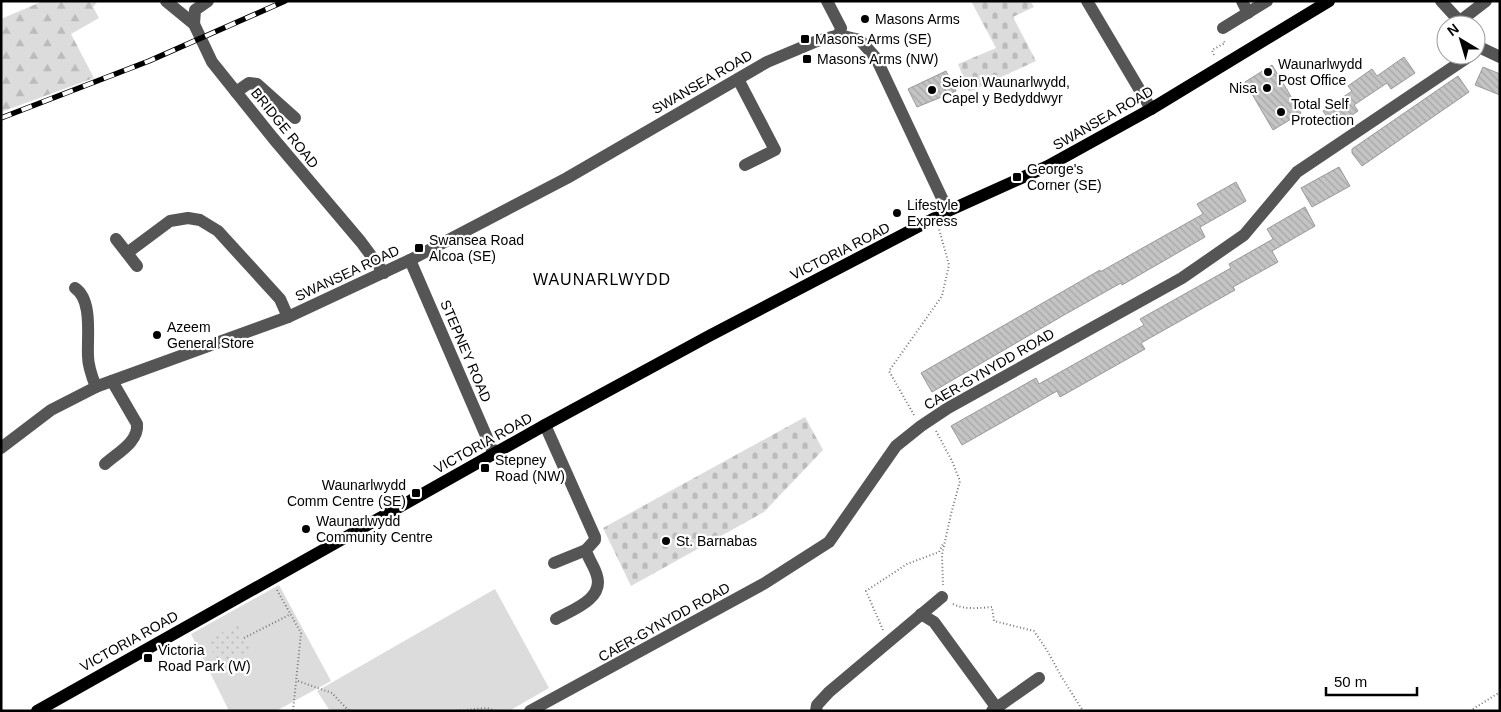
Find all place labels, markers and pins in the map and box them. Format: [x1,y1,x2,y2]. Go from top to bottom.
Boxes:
place label: Masons Arms [875,11,960,27]
marker: Masons Arms [859,13,871,25]
place label: Masons Arms (SE) [815,31,932,47]
marker: Masons Arms (SE) [799,33,811,45]
place label: Masons Arms (NW) [817,51,938,67]
marker: Masons Arms (NW) [801,53,813,65]
place label: Waunarlwydd Post Office [1278,56,1362,88]
marker: Waunarlwydd Post Office [1262,66,1274,78]
place label: Seion Waunarlwydd, Capel y Bedyddwyr [942,74,1070,106]
place label: Nisa [1229,80,1257,96]
marker: Nisa [1261,82,1273,94]
marker: Seion Waunarlwydd, Capel y Bedyddwyr [926,84,938,96]
place label: Total Self Protection [1291,96,1354,128]
marker: Total Self Protection [1275,106,1287,118]
place label: George's Corner (SE) [1027,161,1102,193]
marker: George's Corner (SE) [1011,171,1023,183]
place label: Lifestyle Express [907,197,959,229]
marker: Lifestyle Express [891,207,903,219]
place label: Swansea Road Alcoa (SE) [429,232,524,264]
marker: Swansea Road Alcoa (SE) [413,242,425,254]
place label: Azeem General Store [167,319,254,351]
marker: Azeem General Store [151,329,163,341]
place label: Stepney Road (NW) [495,452,565,484]
marker: Stepney Road (NW) [479,462,491,474]
place label: Waunarlwydd Comm Centre (SE) [287,477,406,509]
marker: Waunarlwydd Comm Centre (SE) [410,487,422,499]
place label: Waunarlwydd Community Centre [316,513,433,545]
marker: Waunarlwydd Community Centre [300,523,312,535]
place label: St. Barnabas [676,533,757,549]
marker: St. Barnabas [660,535,672,547]
place label: Victoria Road Park (W) [158,642,251,674]
marker: Victoria Road Park (W) [142,652,154,664]

